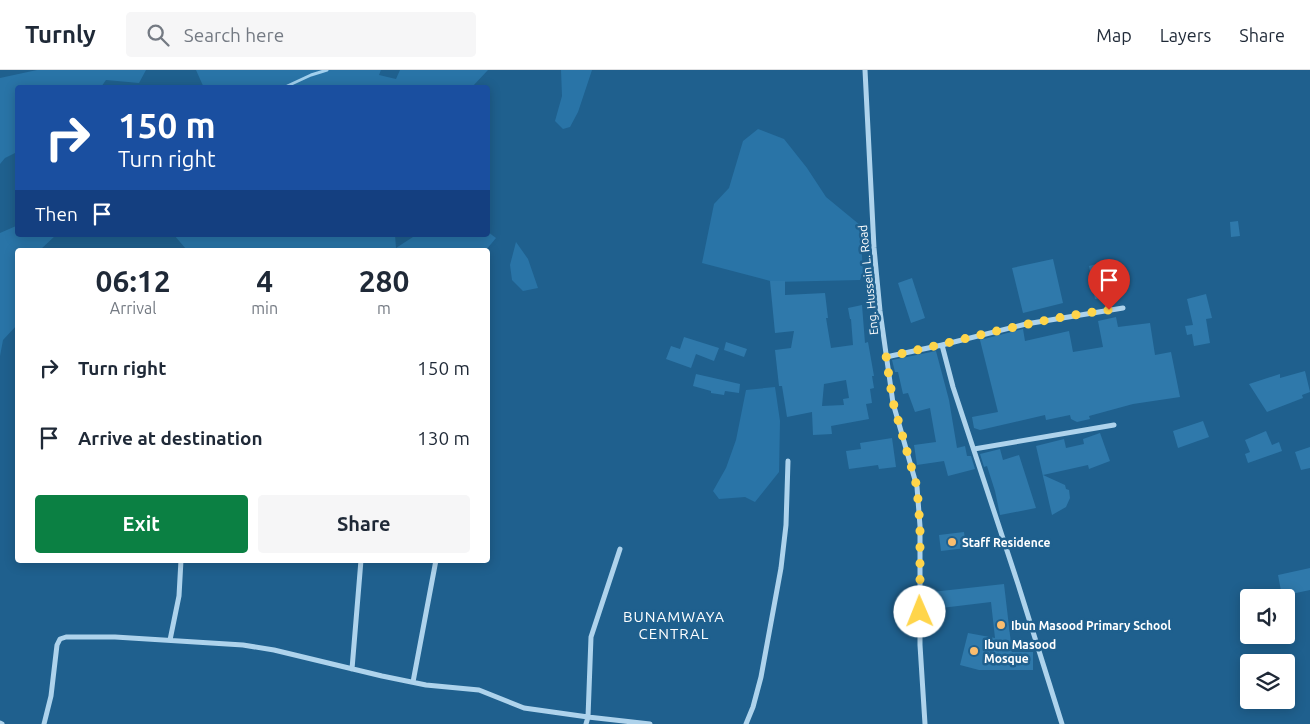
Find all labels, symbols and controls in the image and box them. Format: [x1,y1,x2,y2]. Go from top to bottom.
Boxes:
search box [126,12,476,57]
text: Turnly [25,21,96,48]
icon: search [144,21,172,49]
text: Search here [184,24,284,46]
text: Map [1096,25,1132,45]
text: Layers [1160,25,1211,45]
text: Share [1239,25,1285,45]
icon: right [35,105,100,170]
text: 150 m [118,105,216,145]
text: Turn right [118,146,216,171]
icon: arrive [88,200,116,228]
text: Then [35,203,78,225]
street label: Eng. Hussein L. Road [856,224,880,336]
pin [1088,259,1130,310]
text: 06:12 [96,264,171,298]
text: 4 [256,264,273,298]
text: 280 [359,264,409,298]
icon: arrive [1095,266,1123,294]
text: Arrival [110,299,156,317]
text: min [251,299,278,317]
text: m [377,299,391,317]
icon: right [35,354,63,382]
text: Turn right [78,357,166,379]
text: 150 m [417,357,470,379]
icon: arrive [35,424,63,452]
text: Arrive at destination [78,427,263,449]
text: 130 m [417,427,470,449]
button: Exit [35,495,248,553]
button: Share [258,495,470,553]
marker: Staff Residence [946,536,958,548]
place label: Staff Residence [962,536,1050,549]
position arrow [893,585,945,637]
map controls [1240,589,1295,709]
button: sound [1240,589,1295,644]
district label: BUNAMWAYA CENTRAL [623,608,725,642]
marker: Ibun Masood Primary School [995,619,1007,631]
place label: Ibun Masood Primary School [1011,619,1171,632]
place label: Ibun Masood Mosque [984,638,1056,665]
marker: Ibun Masood Mosque [968,645,980,657]
button: layers [1240,654,1295,709]

